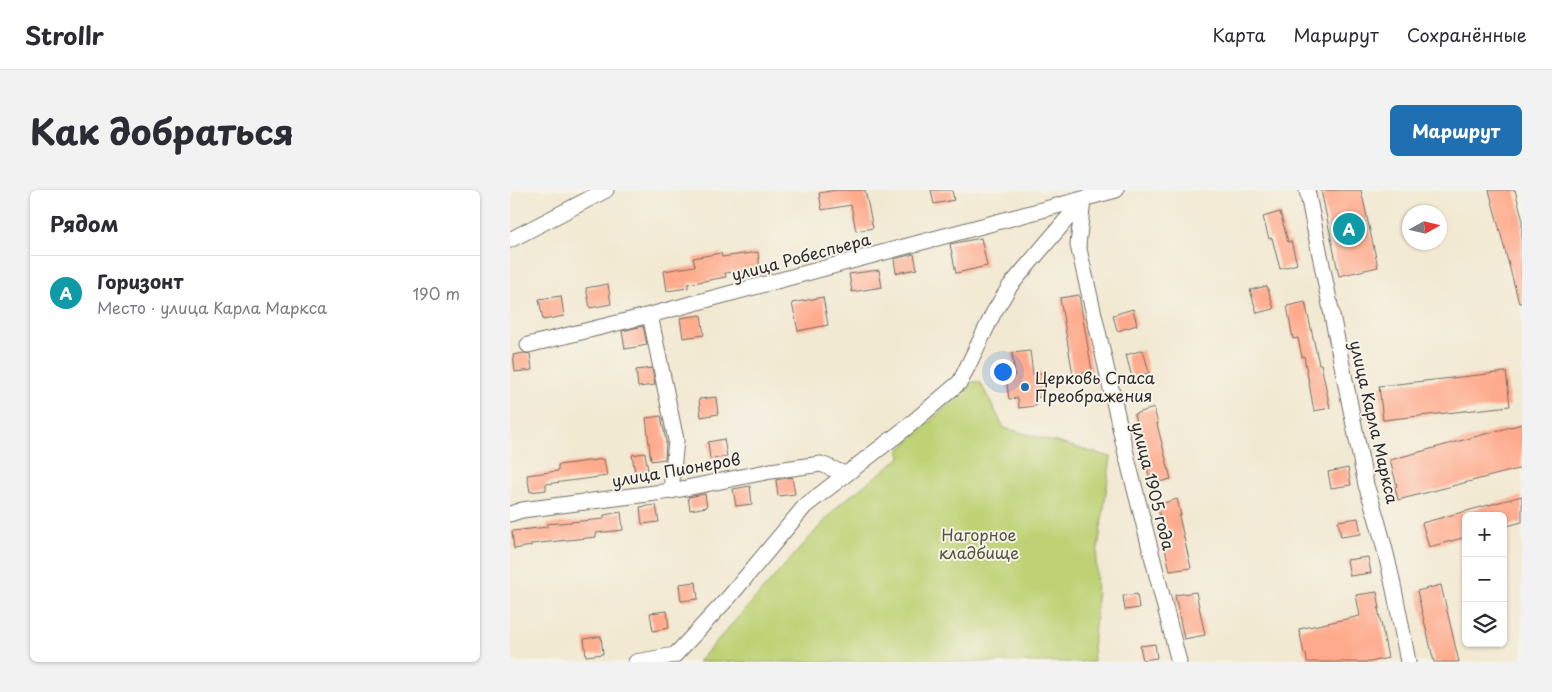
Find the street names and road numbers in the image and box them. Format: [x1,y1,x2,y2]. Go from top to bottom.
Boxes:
street label: улица Робеспьера [729,226,873,286]
street label: улица Карла Маркса [1345,338,1405,506]
street label: улица 1905 года [1126,419,1182,552]
street label: улица Пионеров [610,446,742,492]

